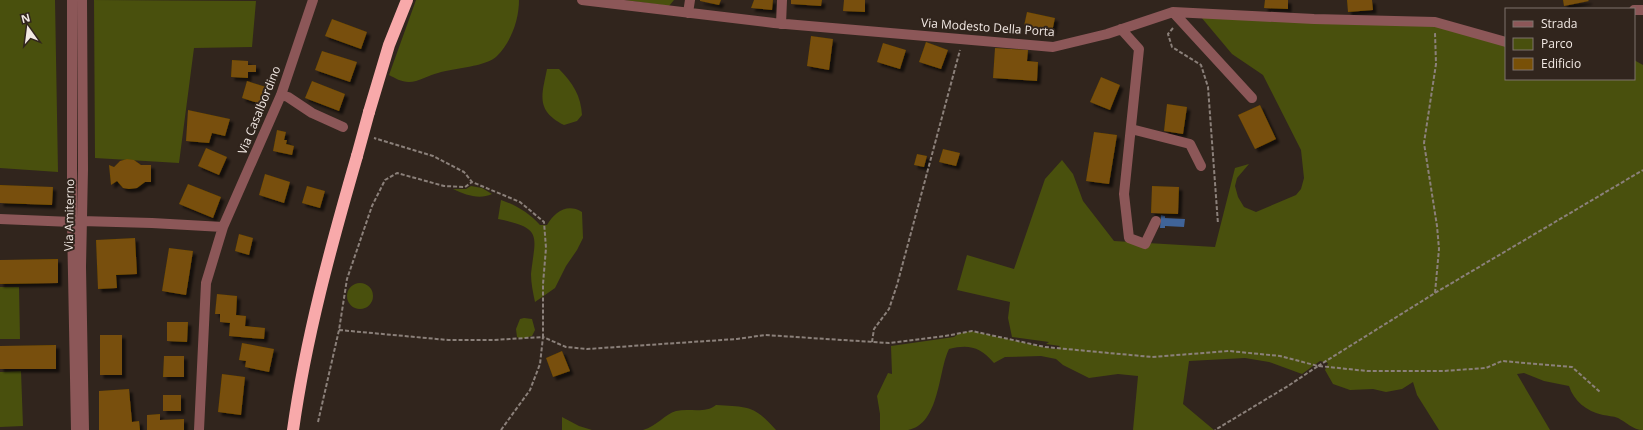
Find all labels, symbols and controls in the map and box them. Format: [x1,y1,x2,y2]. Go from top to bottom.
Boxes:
north arrow [8,8,48,48]
legend [1505,8,1635,80]
text: N [19,9,32,26]
street label: Via Modesto Della Porta [921,14,1055,40]
text: Strada [1541,15,1577,32]
text: Parco [1541,35,1573,52]
text: Edificio [1541,55,1581,72]
street label: Via Casalbordino [234,63,284,157]
street label: Via Amiterno [60,179,78,251]

